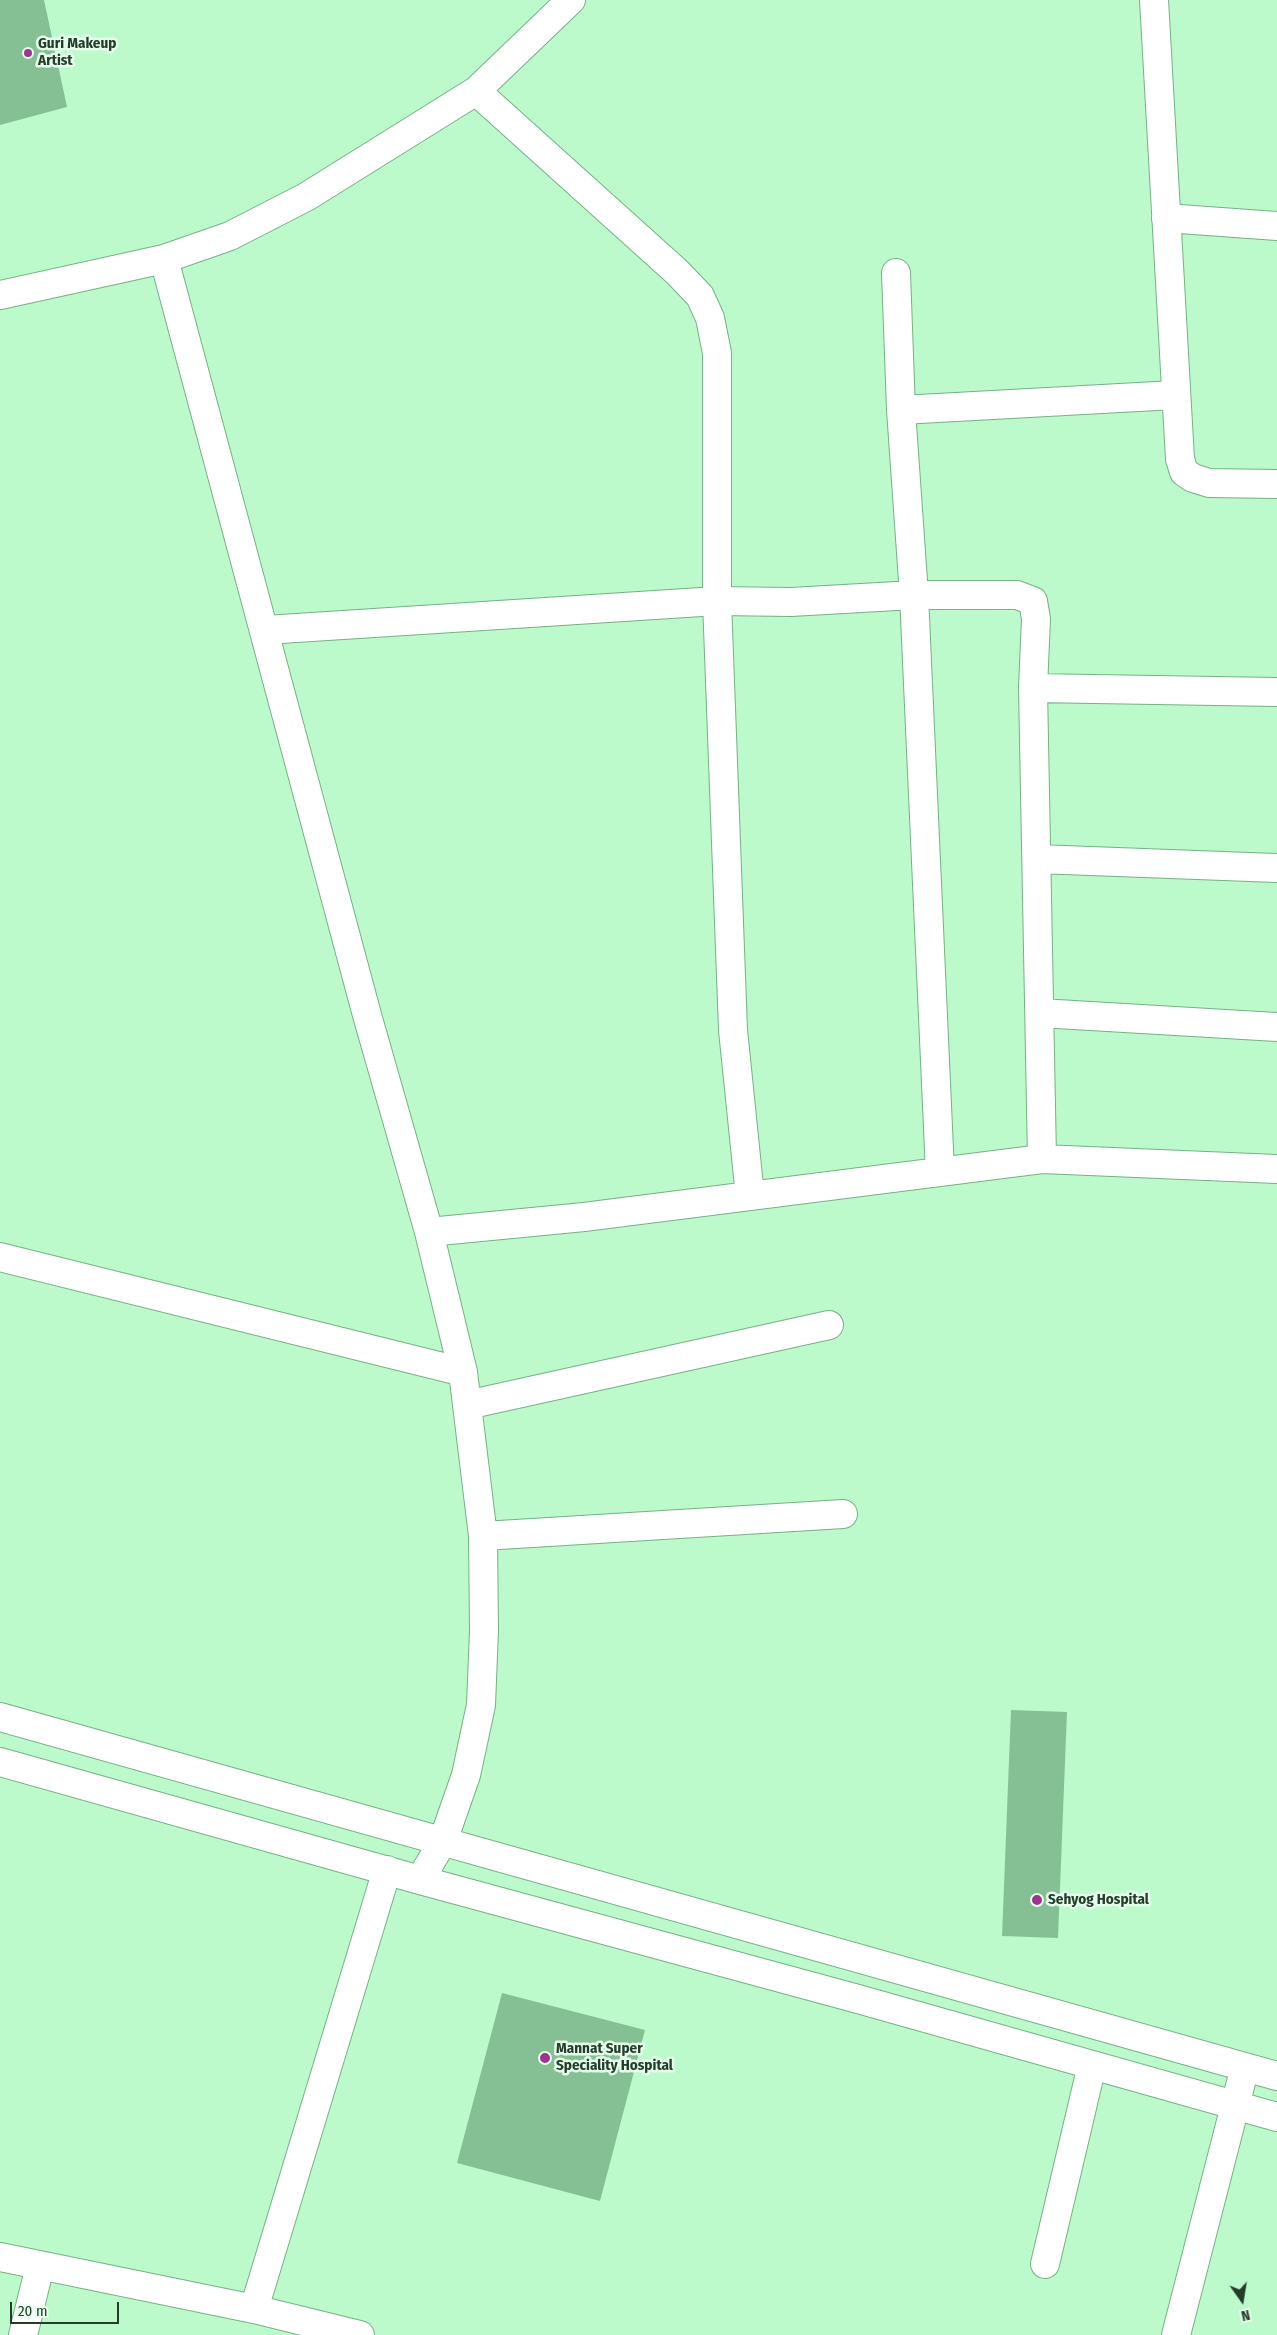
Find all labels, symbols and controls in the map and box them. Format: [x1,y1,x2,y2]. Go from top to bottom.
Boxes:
place label: Guri Makeup Artist [38,35,116,70]
marker: Guri Makeup Artist [22,47,34,59]
place label: Sehyog Hospital [1048,1891,1149,1909]
marker: Sehyog Hospital [1030,1893,1044,1907]
place label: Mannat Super Speciality Hospital [556,2040,673,2075]
marker: Mannat Super Speciality Hospital [538,2051,552,2065]
north arrow [1217,2275,1267,2325]
scale bar [12,2292,121,2324]
text: 20 m [18,2302,48,2320]
text: N [1239,2306,1251,2324]

